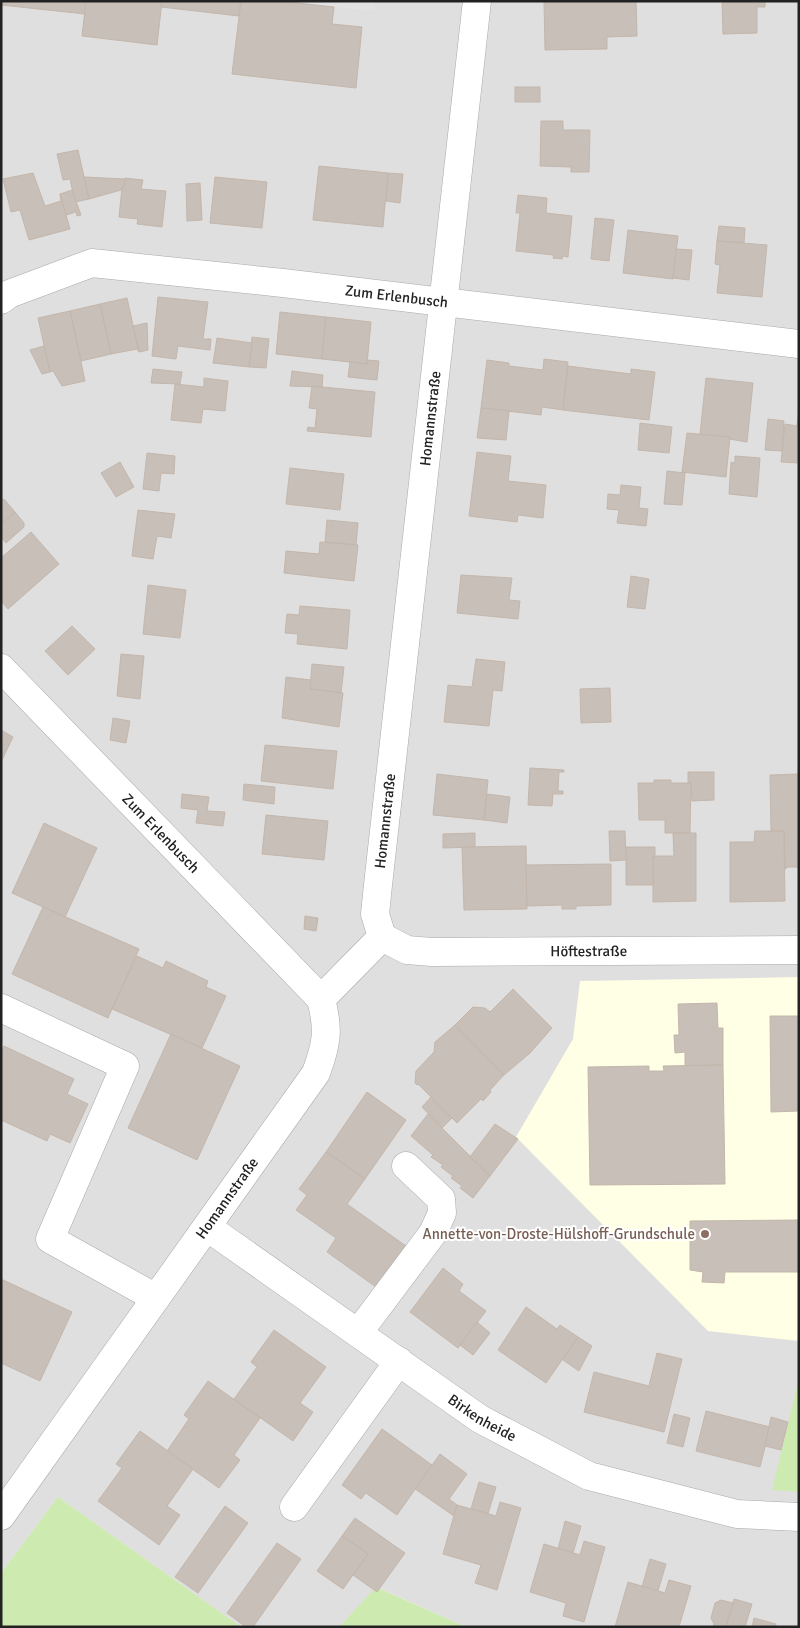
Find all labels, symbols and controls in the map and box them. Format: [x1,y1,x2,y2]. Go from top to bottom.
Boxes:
street label: Zum Erlenbusch [344,281,449,311]
street label: Homannstraße [416,370,445,467]
street label: Homannstraße [371,772,399,869]
street label: Zum Erlenbusch [118,790,203,877]
street label: Höftestraße [550,942,627,960]
street label: Homannstraße [192,1154,262,1242]
place label: Annette-von-Droste-Hülshoff-Grundschule [423,1225,695,1243]
marker: Annette-von-Droste-Hülshoff-Grundschule [699,1228,711,1240]
street label: Birkenheide [444,1390,519,1445]

